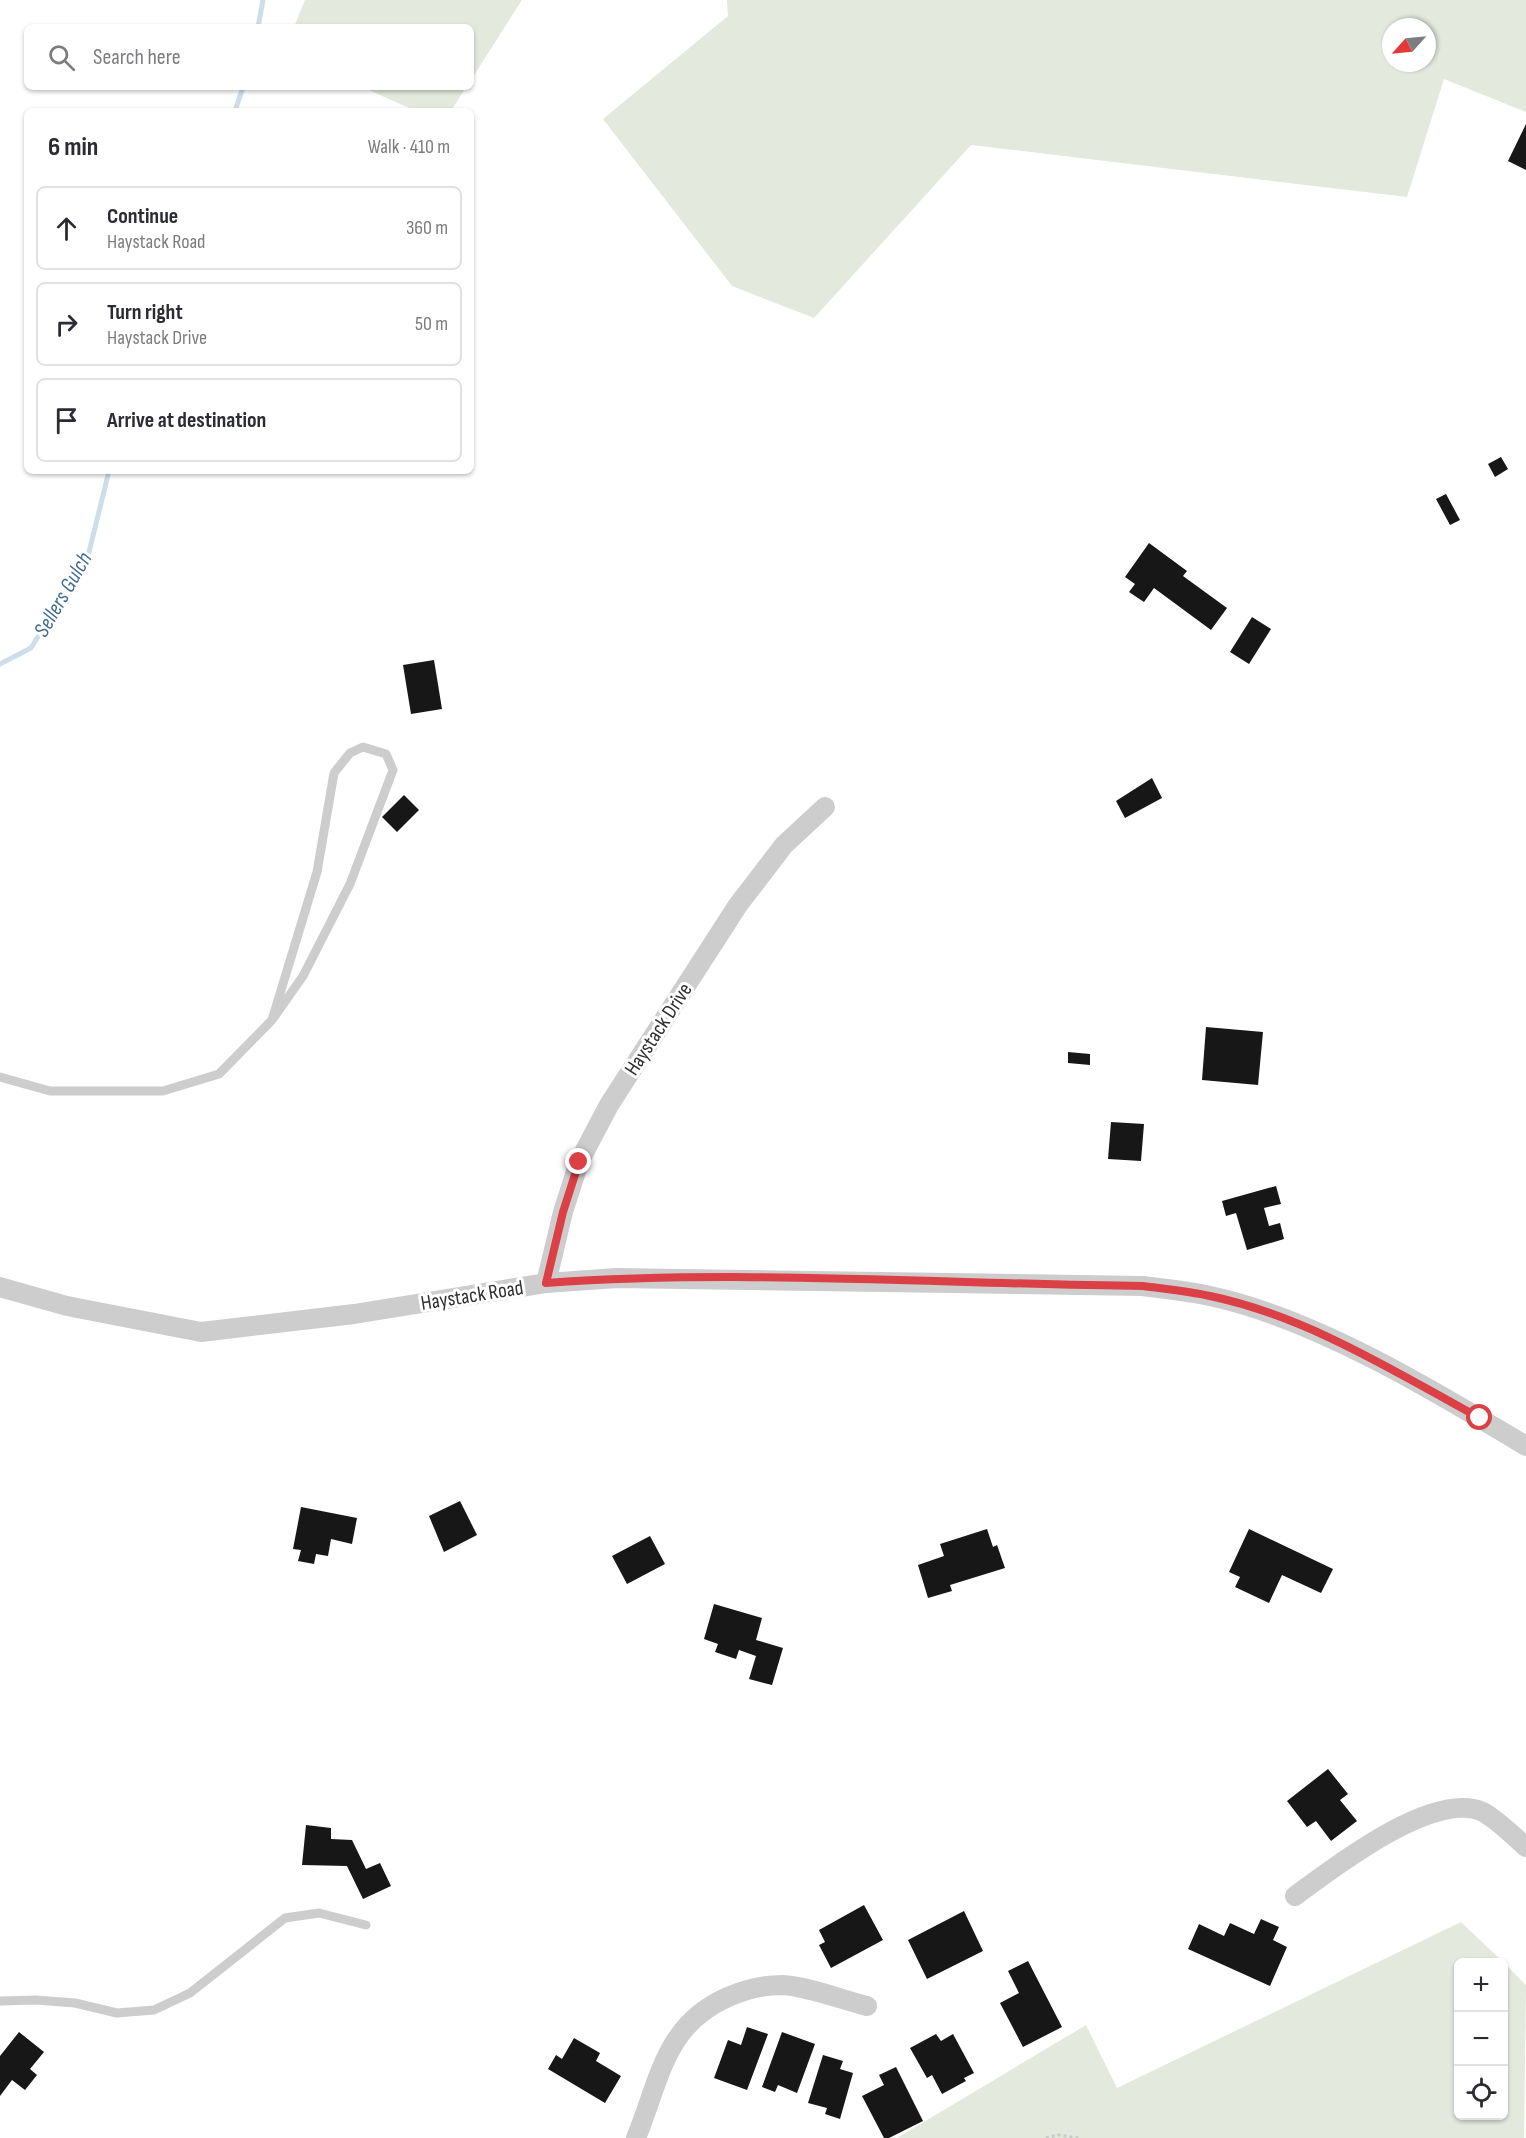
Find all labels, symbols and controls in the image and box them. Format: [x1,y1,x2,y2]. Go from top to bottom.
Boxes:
north arrow [1382,18,1436,72]
search box [24,24,474,90]
icon: search [45,41,78,74]
text: Search here [93,44,180,71]
text: 6 min [48,132,98,163]
text: Walk · 410 m [368,135,450,159]
text: Continue [107,203,178,230]
icon: ahead [50,212,83,245]
text: 360 m [406,216,448,240]
text: Haystack Road [107,230,205,254]
text: Turn right [107,299,183,326]
icon: right [50,308,83,341]
text: 50 m [415,312,448,336]
text: Haystack Drive [107,326,207,350]
icon: arrive [50,404,83,437]
text: Arrive at destination [107,407,266,434]
water label: Sellers Gulch [28,548,98,642]
street label: Haystack Drive [619,978,698,1080]
route end [565,1148,591,1174]
street label: Haystack Road [419,1275,525,1316]
route start [1466,1404,1492,1430]
map controls [1454,1958,1508,2120]
button: + [1454,1958,1508,2012]
button: − [1454,2012,1508,2066]
button: locate [1454,2066,1508,2120]

